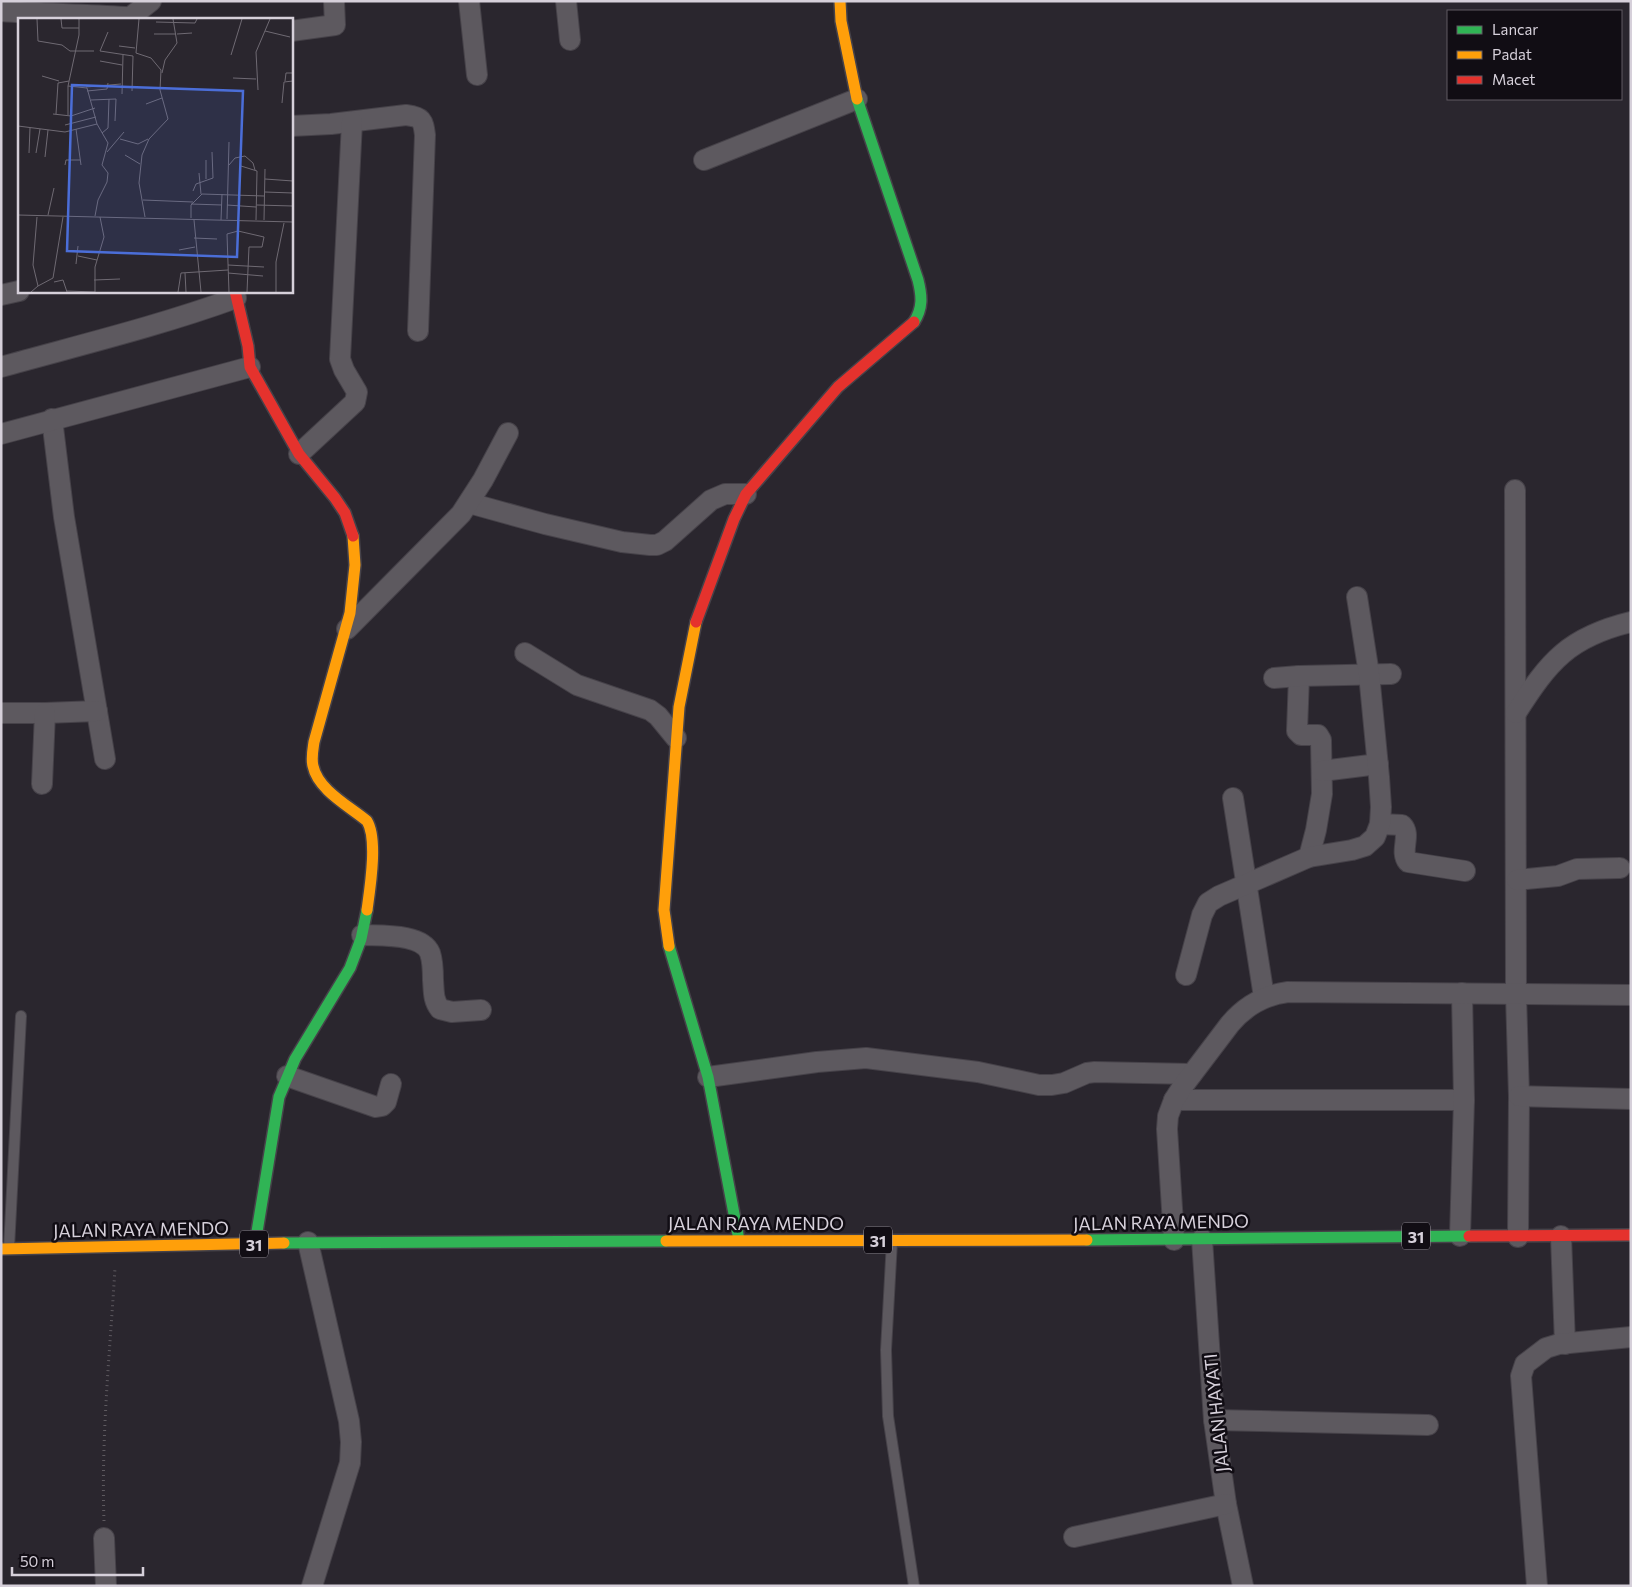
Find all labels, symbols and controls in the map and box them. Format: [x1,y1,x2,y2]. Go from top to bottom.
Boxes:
legend [1447,10,1622,100]
inset map [18,18,292,292]
text: Lancar [1492,20,1538,38]
text: Padat [1492,45,1532,63]
text: Macet [1492,70,1535,88]
street label: JALAN RAYA MENDO [1073,1209,1249,1235]
street label: JALAN RAYA MENDO [668,1212,844,1234]
street label: JALAN RAYA MENDO [53,1216,229,1242]
road number: 31 [1402,1222,1430,1250]
road number: 31 [864,1226,892,1254]
road number: 31 [240,1230,268,1258]
street label: JALAN HAYATI [1199,1353,1233,1473]
scale bar [12,1544,144,1576]
text: 50 m [20,1552,54,1570]

